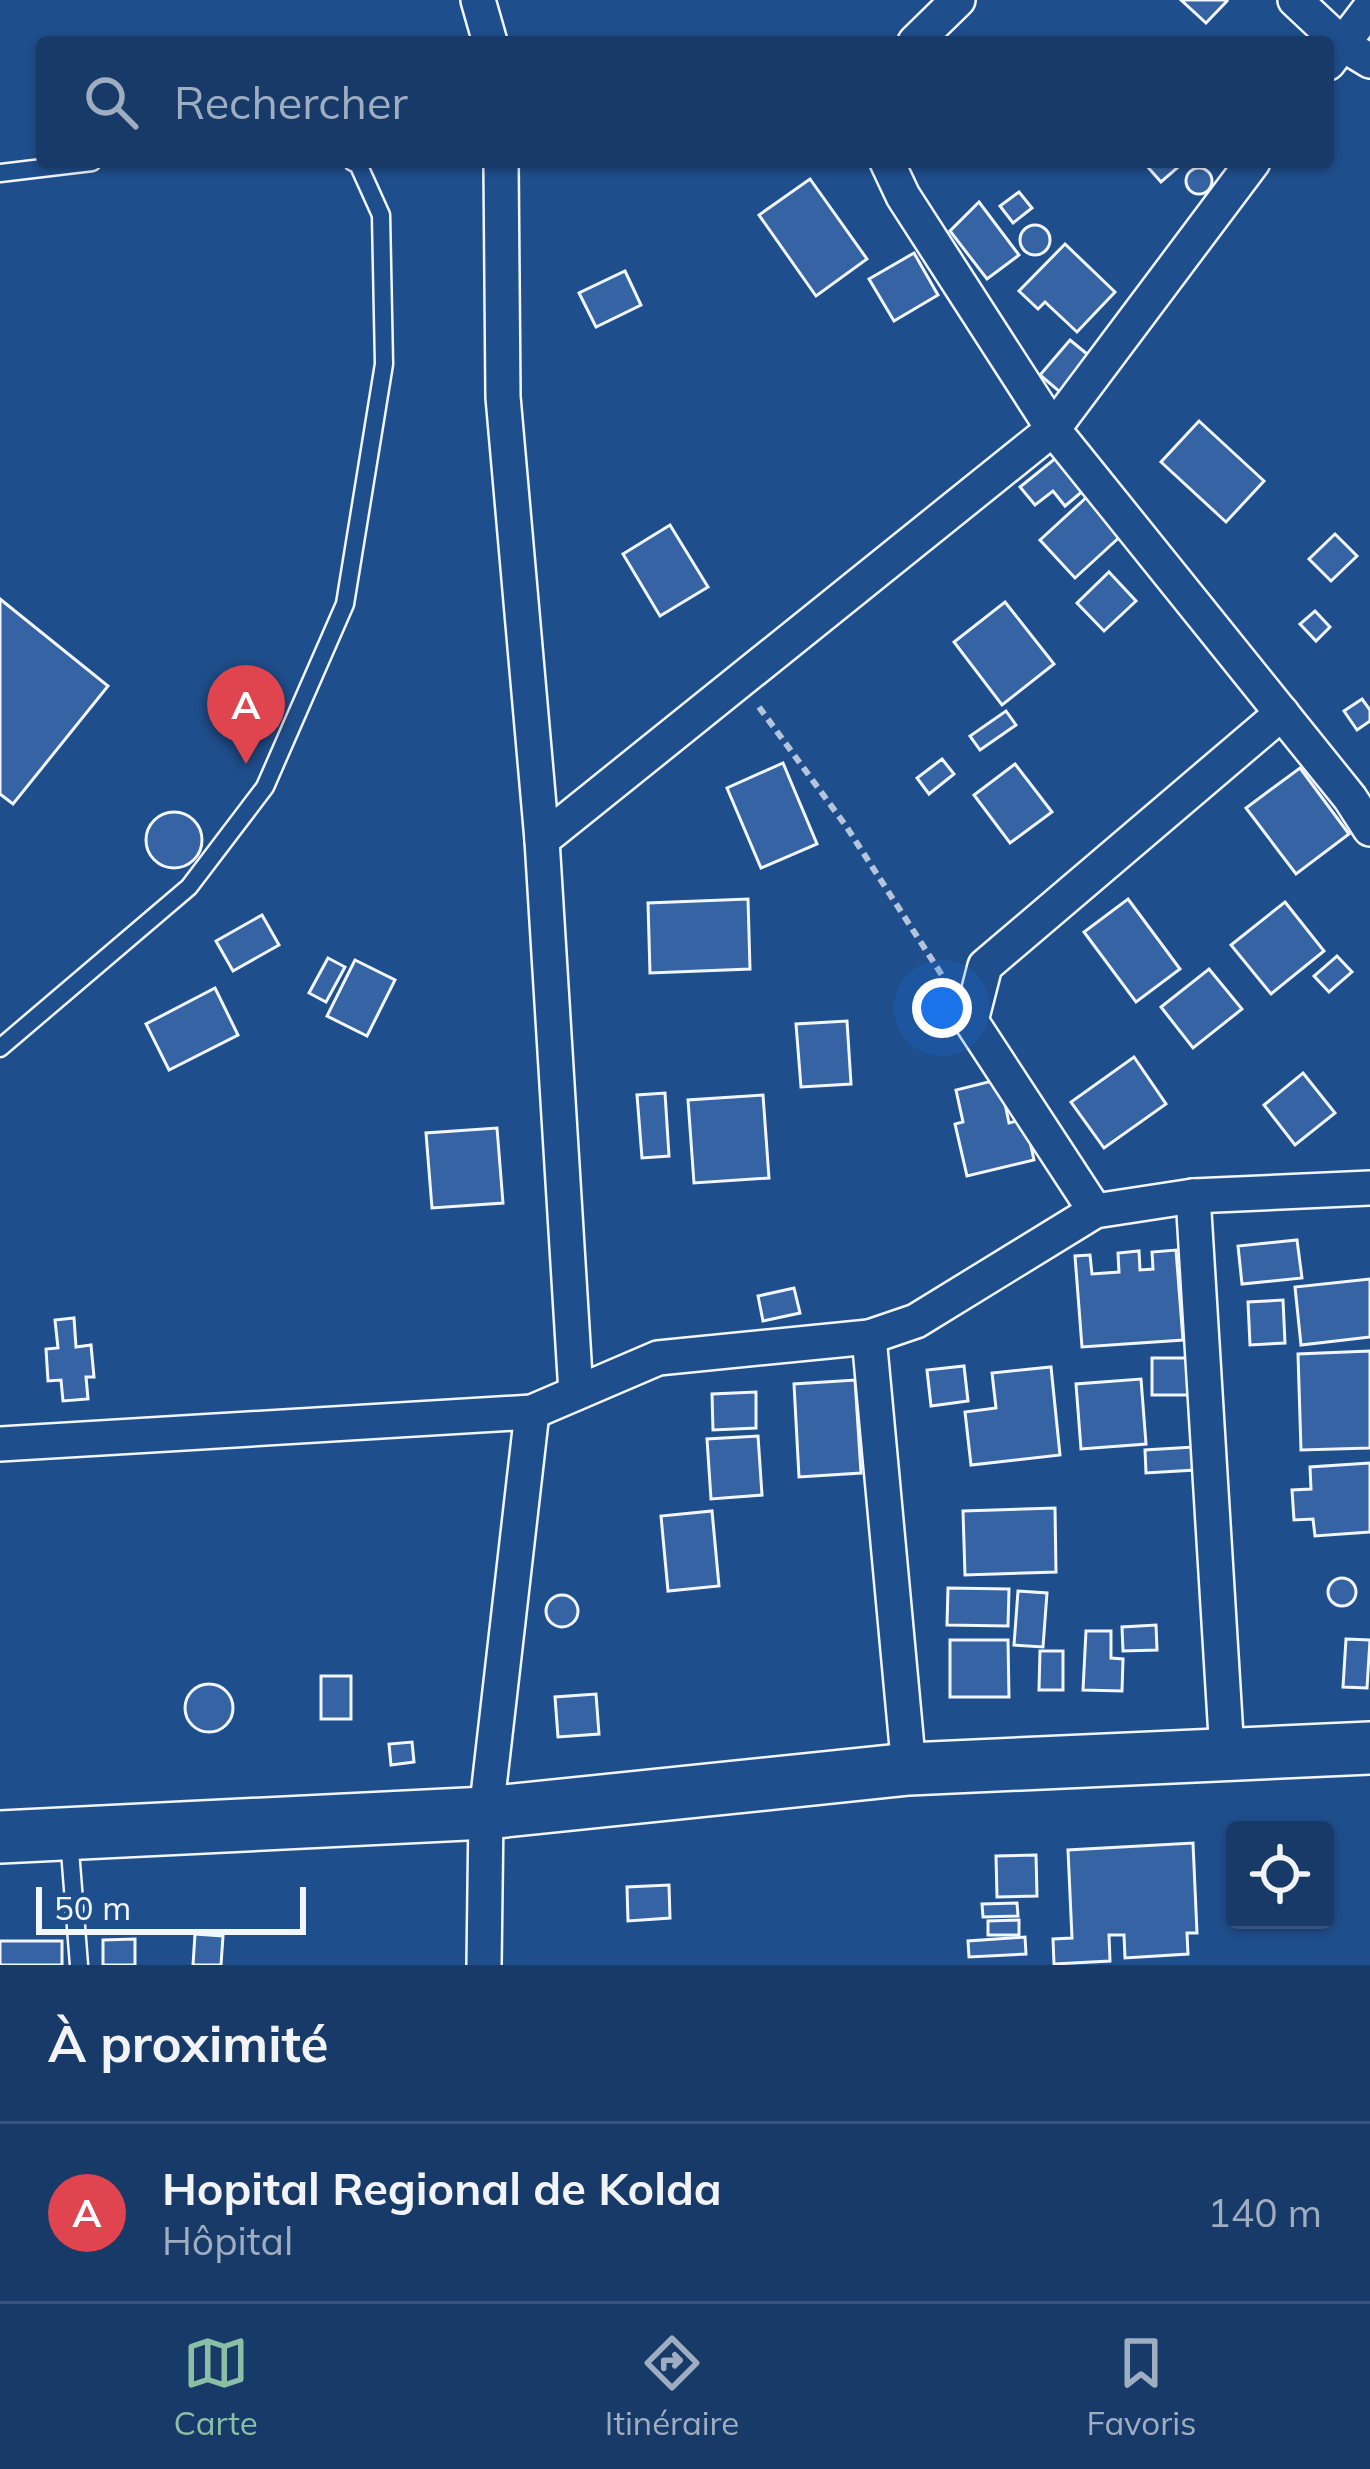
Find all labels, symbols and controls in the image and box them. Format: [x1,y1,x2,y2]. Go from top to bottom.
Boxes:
search box [36,36,1334,168]
icon: search [78,69,144,135]
text: Rechercher [174,74,408,130]
pin: A [207,665,285,764]
your location [912,978,972,1038]
map controls [1226,1821,1334,1929]
button: locate [1226,1821,1334,1929]
scale bar [36,1881,306,1934]
text: 50 m [54,1887,131,1928]
text: À proximité [48,2011,329,2075]
text: Hopital Regional de Kolda [162,2160,722,2216]
text: A [72,2188,102,2237]
text: 140 m [1207,2188,1322,2237]
text: Hôpital [162,2216,293,2265]
tab: Carte [174,2330,258,2443]
tab: Itinéraire [605,2330,739,2443]
tab: Favoris [1087,2330,1196,2443]

